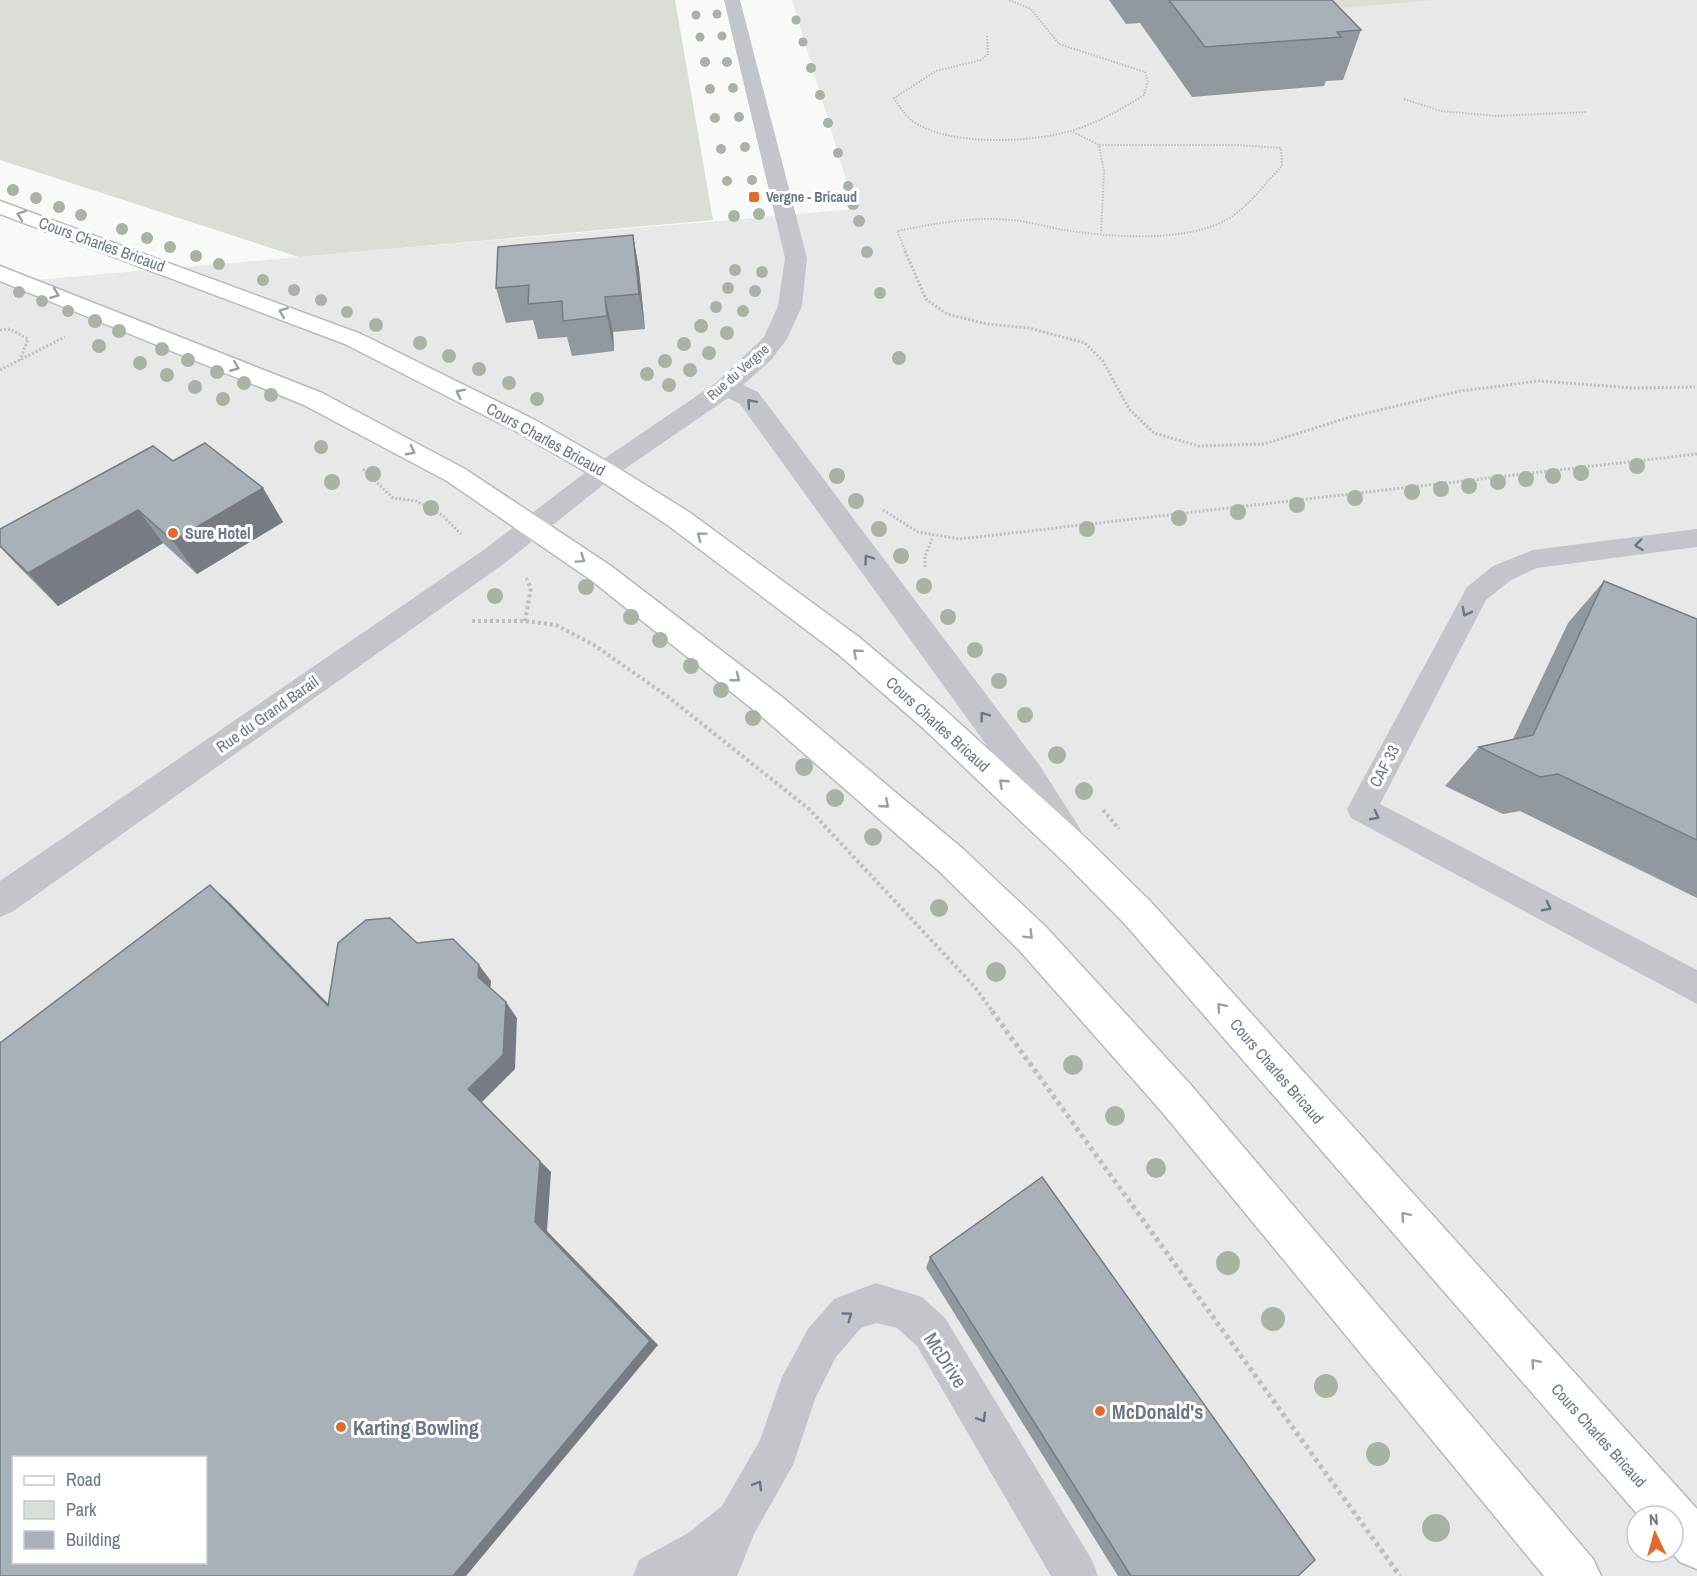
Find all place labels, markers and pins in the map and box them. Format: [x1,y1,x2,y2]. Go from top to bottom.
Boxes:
place label: Vergne - Bricaud [766,188,857,206]
marker: Vergne - Bricaud [747,190,761,204]
place label: Sure Hotel [185,522,251,544]
marker: Sure Hotel [166,526,180,540]
place label: McDonald's [1112,1398,1203,1425]
marker: McDonald's [1093,1404,1107,1418]
place label: Karting Bowling [353,1414,479,1441]
marker: Karting Bowling [334,1420,348,1434]

